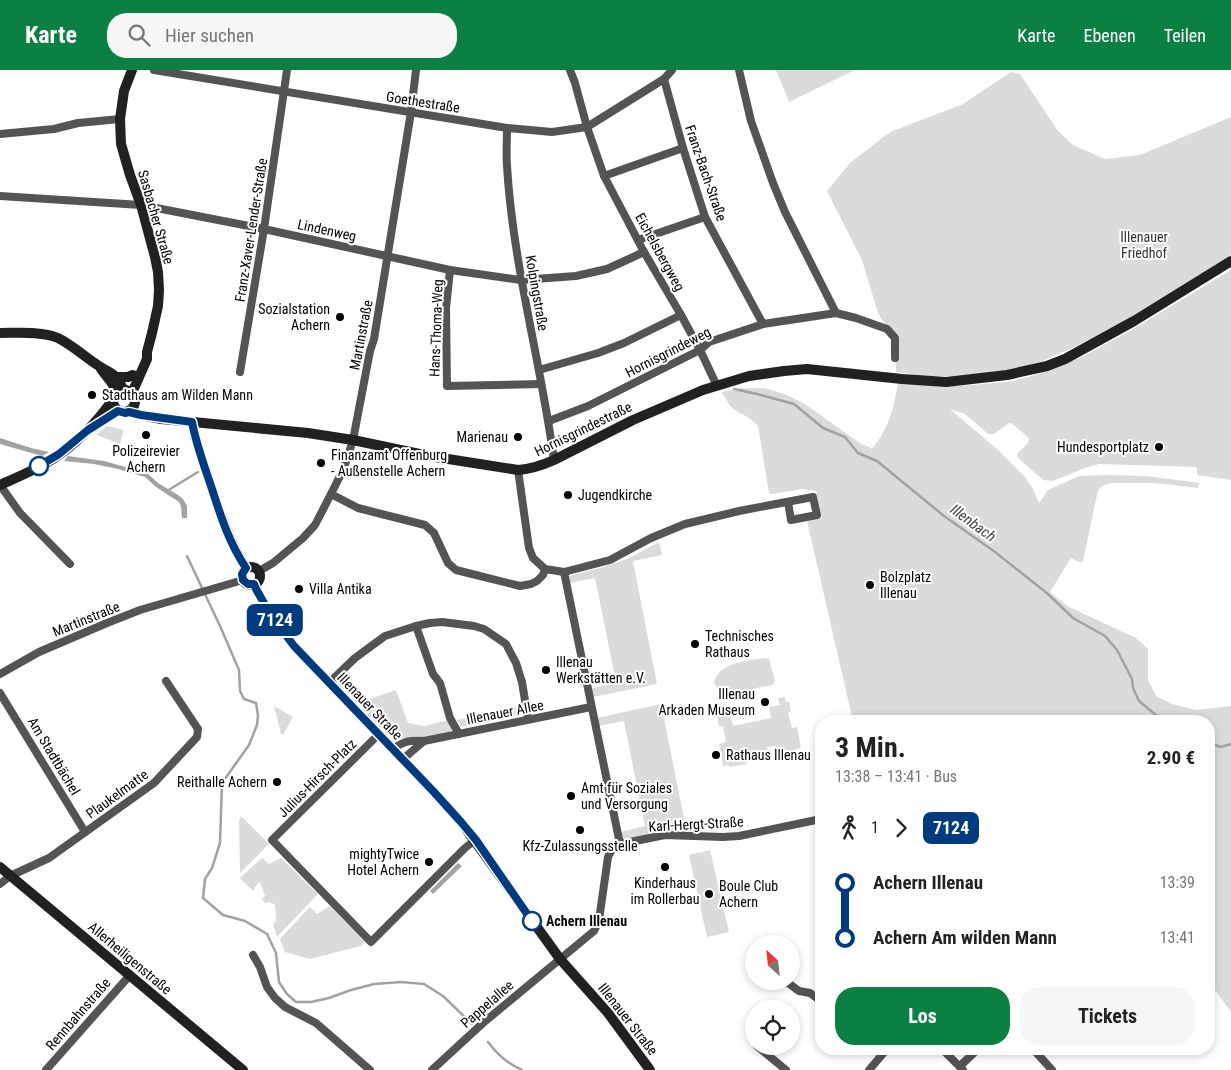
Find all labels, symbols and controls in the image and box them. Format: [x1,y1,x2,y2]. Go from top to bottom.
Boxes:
search box [107,13,457,58]
text: Karte [25,21,77,49]
icon: search [125,21,153,49]
text: Hier suchen [165,24,254,47]
text: Karte [1017,25,1056,46]
text: Ebenen [1084,25,1136,46]
text: Teilen [1164,25,1206,46]
street label: Goethestraße [385,88,461,116]
street label: Franz-Bach-Straße [682,123,730,224]
street label: Franz-Xaver-Lender-Straße [232,157,270,303]
street label: Sasbacher Straße [135,168,177,266]
street label: Eichelsbergweg [632,210,688,294]
street label: Lindenweg [296,216,358,244]
park label: Illenauer Friedhof [1120,229,1168,261]
street label: Kolpingstraße [522,254,552,333]
street label: Hans-Thoma-Weg [426,279,446,377]
street label: Martinstraße [346,298,376,371]
place label: Sozialstation Achern [258,301,330,333]
marker: Sozialstation Achern [334,311,346,323]
street label: Hornisgrindeweg [623,324,713,380]
place label: Stadthaus am Wilden Mann [102,387,253,403]
marker: Stadthaus am Wilden Mann [86,389,98,401]
street label: Hornisgrindestraße [532,398,635,459]
marker: Polizeirevier Achern [140,429,152,441]
place label: Marienau [456,429,508,445]
marker: Marienau [512,431,524,443]
place label: Hundesportplatz [1057,439,1149,455]
marker: Hundesportplatz [1153,441,1165,453]
place label: Polizeirevier Achern [112,443,180,475]
place label: Finanzamt Offenburg - Außenstelle Achern [331,447,447,479]
unlabelled marker [29,456,49,476]
marker: Finanzamt Offenburg - Außenstelle Achern [315,457,327,469]
place label: Jugendkirche [578,487,653,503]
marker: Jugendkirche [562,489,574,501]
water label: Illenbach [947,500,999,546]
place label: Bolzplatz Illenau [880,569,931,601]
marker: Bolzplatz Illenau [864,579,876,591]
place label: Villa Antika [309,581,372,597]
marker: Villa Antika [293,583,305,595]
street label: Martinstraße [50,598,122,640]
line badge: 7124 [240,604,310,636]
text: 7124 [257,609,293,630]
place label: Technisches Rathaus [705,628,774,660]
marker: Technisches Rathaus [689,638,701,650]
place label: Illenau Werkstätten e.V. [556,654,646,686]
marker: Illenau Werkstätten e.V. [540,664,552,676]
street label: Illenauer Straße [334,669,406,743]
place label: Illenau Arkaden Museum [659,686,755,718]
marker: Illenau Arkaden Museum [759,696,771,708]
street label: Illenauer Allee [465,697,545,727]
street label: Am Stadtbächel [25,714,83,798]
text: 3 Min. [835,731,906,764]
street label: Julius-Hirsch-Platz [275,736,359,820]
text: 2.90 € [1147,746,1195,769]
place label: Rathaus Illenau [726,747,811,763]
marker: Rathaus Illenau [710,749,722,761]
street label: Plaukelmatte [83,766,151,822]
text: 13:38 – 13:41 · Bus [835,767,957,786]
place label: Reithalle Achern [177,774,267,790]
marker: Reithalle Achern [271,776,283,788]
place label: Amt für Soziales und Versorgung [581,780,672,812]
marker: Amt für Soziales und Versorgung [565,790,577,802]
street label: Karl-Hergt-Straße [648,813,744,834]
icon: walk [835,814,863,842]
icon: forward [887,814,915,842]
text: 7124 [933,817,969,838]
text: 1 [871,818,879,837]
marker: Kfz-Zulassungsstelle [574,824,586,836]
place label: Kfz-Zulassungsstelle [522,838,638,854]
place label: mightyTwice Hotel Achern [347,846,419,878]
marker: mightyTwice Hotel Achern [423,856,435,868]
marker: Kinderhaus im Rollerbau [659,861,671,873]
text: Achern Illenau [873,871,983,894]
text: 13:39 [1160,873,1195,892]
place label: Kinderhaus im Rollerbau [630,875,700,907]
place label: Boule Club Achern [719,878,778,910]
marker: Boule Club Achern [703,888,715,900]
marker: Achern Illenau [522,911,542,931]
place label: Achern Illenau [546,913,627,929]
street label: Allerheiligenstraße [85,919,175,998]
text: Achern Am wilden Mann [873,926,1057,949]
text: 13:41 [1160,928,1195,947]
north arrow [745,935,800,990]
map controls [745,935,800,1055]
street label: Rennbahnstraße [43,975,114,1053]
street label: Pappelallee [458,977,517,1031]
street label: Illenauer Straße [595,980,661,1058]
button: Los [835,987,1010,1045]
button: Tickets [1020,987,1195,1045]
button: locate [745,1000,800,1055]

